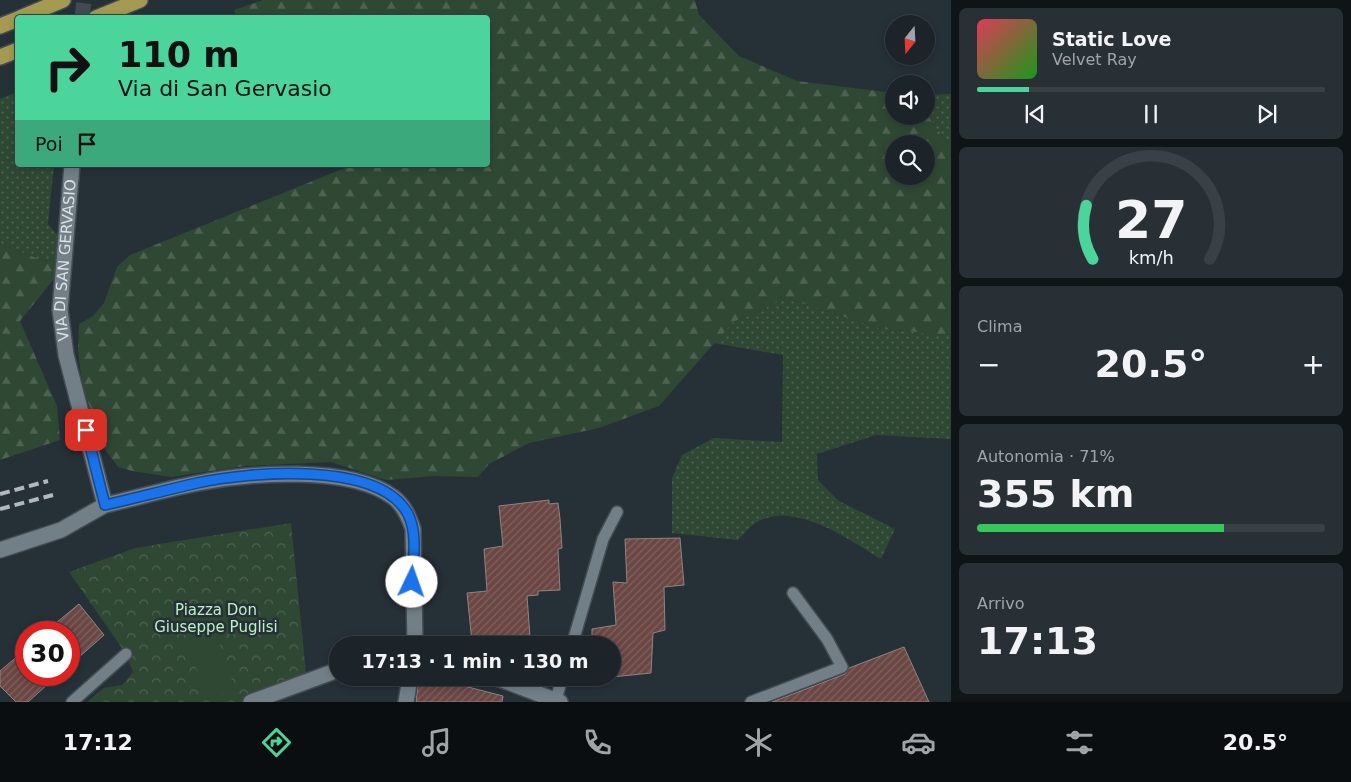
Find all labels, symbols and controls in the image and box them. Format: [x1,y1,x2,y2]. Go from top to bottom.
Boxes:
north arrow [885,15,935,65]
map controls [885,15,935,185]
text: Static Love [1052,28,1172,50]
icon: right [35,35,100,100]
text: 110 m [118,35,240,75]
text: Velvet Ray [1052,50,1137,69]
button: sound [885,75,935,125]
text: Via di San Gervasio [118,76,332,101]
icon: previous [1021,100,1049,128]
icon: pause [1137,100,1165,128]
icon: next [1253,100,1281,128]
icon: arrive [73,130,101,158]
text: Poi [35,133,63,155]
button: search [885,135,935,185]
street label: VIA DI SAN GERVASIO [51,179,80,342]
text: 27 [1115,190,1187,250]
text: km/h [1128,247,1174,268]
text: Clima [977,317,1022,336]
text: 20.5° [1095,342,1207,386]
text: − [977,348,1000,381]
text: + [1302,348,1325,381]
pin [65,409,107,451]
icon: arrive [72,416,100,444]
text: Autonomia · 71% [977,447,1115,466]
text: 355 km [977,472,1134,516]
position arrow [385,555,437,607]
text: Arrivo [977,594,1025,613]
park label: Piazza Don Giuseppe Puglisi [154,601,278,636]
text: 17:13 [977,619,1098,663]
speed limit sign: 30 [15,621,80,686]
text: 17:13 · 1 min · 130 m [361,650,589,672]
icon: directions [259,725,294,760]
icon: music [419,725,454,760]
icon: phone [580,725,615,760]
icon: climate [741,725,776,760]
icon: car [901,725,936,760]
icon: filters [1062,725,1097,760]
text: 17:12 [63,730,133,755]
text: 20.5° [1223,730,1288,755]

